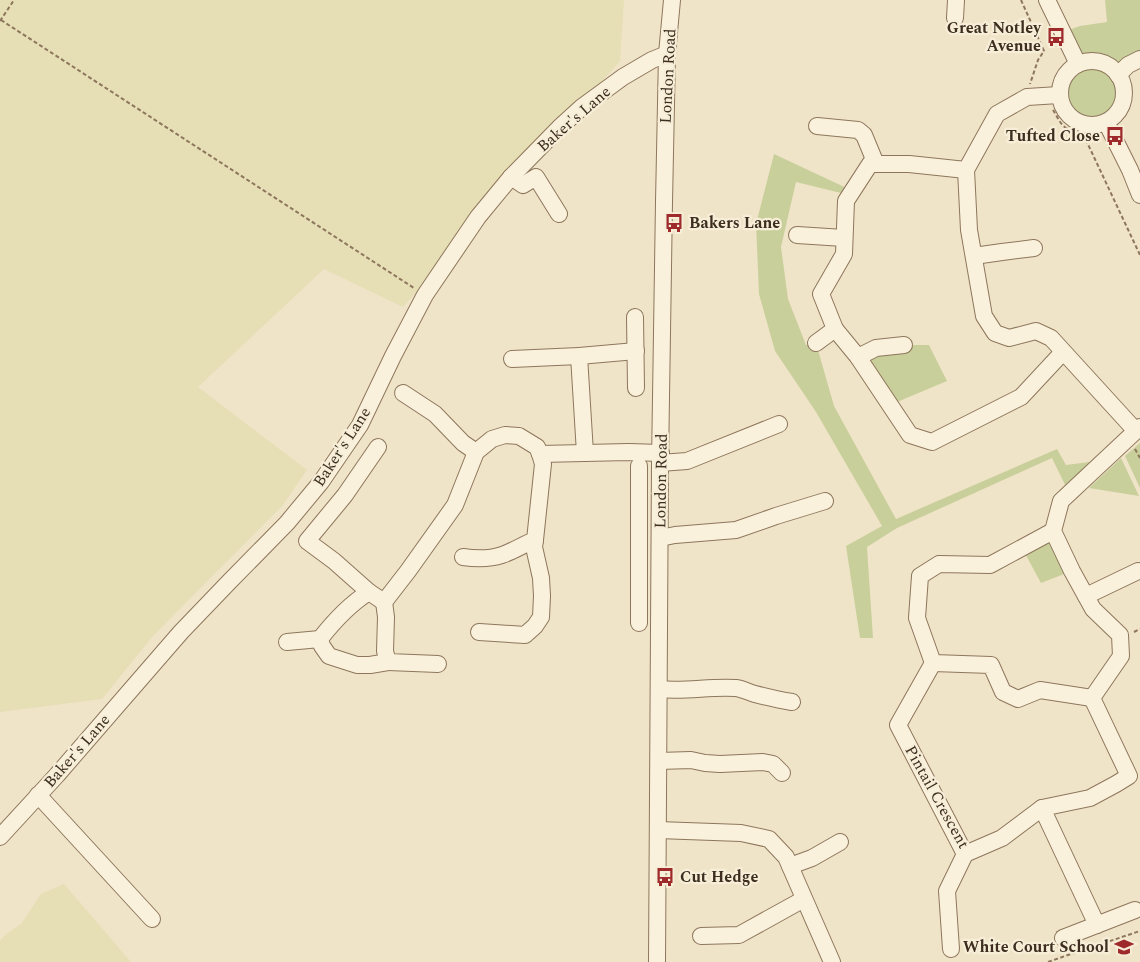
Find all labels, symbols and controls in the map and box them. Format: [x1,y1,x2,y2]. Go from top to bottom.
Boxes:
place label: Great Notley Avenue [947,16,1042,58]
bus stop icon: Great Notley Avenue [1045,26,1067,48]
street label: London Road [654,28,682,124]
street label: Baker's Lane [532,80,616,158]
place label: Tufted Close [1006,124,1100,148]
bus stop icon: Tufted Close [1104,125,1126,147]
place label: Bakers Lane [689,211,780,235]
bus stop icon: Bakers Lane [663,212,685,234]
street label: Baker's Lane [307,402,377,492]
street label: London Road [648,433,674,529]
street label: Baker's Lane [38,709,116,793]
street label: Pintail Crescent [899,741,975,853]
place label: Cut Hedge [680,865,758,889]
bus stop icon: Cut Hedge [654,866,676,888]
place label: White Court School [963,935,1109,959]
school or university icon: White Court School [1113,936,1135,958]

